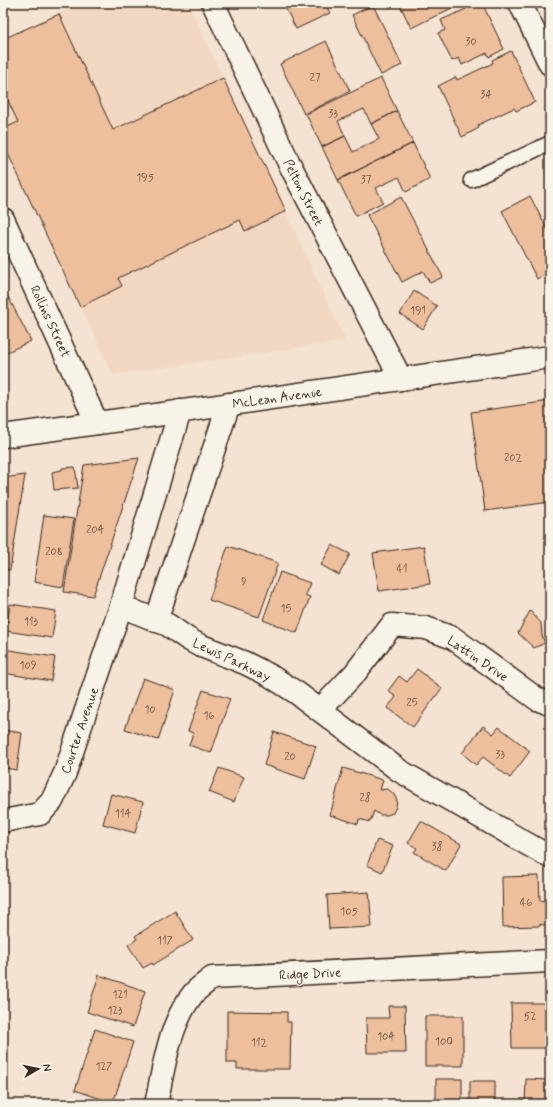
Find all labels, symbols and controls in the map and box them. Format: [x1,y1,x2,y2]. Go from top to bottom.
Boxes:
house number: 30 [465,35,477,49]
house number: 27 [310,71,321,85]
house number: 34 [480,88,492,102]
house number: 33 [328,107,338,121]
street label: Pelton Street [279,157,327,229]
house number: 195 [136,171,154,185]
house number: 37 [361,173,372,187]
street label: Rollins Street [26,283,74,360]
house number: 191 [410,304,426,318]
street label: McLean Avenue [231,384,323,413]
house number: 202 [504,451,523,465]
house number: 204 [86,523,105,537]
house number: 208 [45,545,63,559]
house number: 41 [396,562,408,576]
house number: 9 [241,575,247,589]
house number: 15 [281,602,292,616]
house number: 113 [24,615,39,629]
street label: Lattin Drive [443,633,511,686]
street label: Lewis Parkway [190,635,273,686]
house number: 109 [20,659,37,673]
street label: Courter Avenue [58,685,103,776]
house number: 25 [406,696,418,710]
house number: 10 [144,703,156,717]
house number: 16 [204,709,215,723]
house number: 33 [495,748,505,762]
house number: 20 [284,750,296,764]
house number: 28 [359,791,371,805]
house number: 114 [115,807,132,821]
house number: 38 [432,840,443,854]
house number: 46 [520,896,532,910]
house number: 105 [340,905,358,919]
house number: 117 [157,934,173,948]
street label: Ridge Drive [279,964,342,986]
house number: 121 [112,988,128,1002]
house number: 123 [107,1004,123,1018]
house number: 52 [524,1010,536,1024]
house number: 104 [377,1030,395,1044]
house number: 100 [435,1035,453,1049]
house number: 112 [251,1036,268,1050]
north arrow [18,1049,58,1089]
house number: 127 [96,1060,112,1074]
text: N [39,1063,54,1072]

